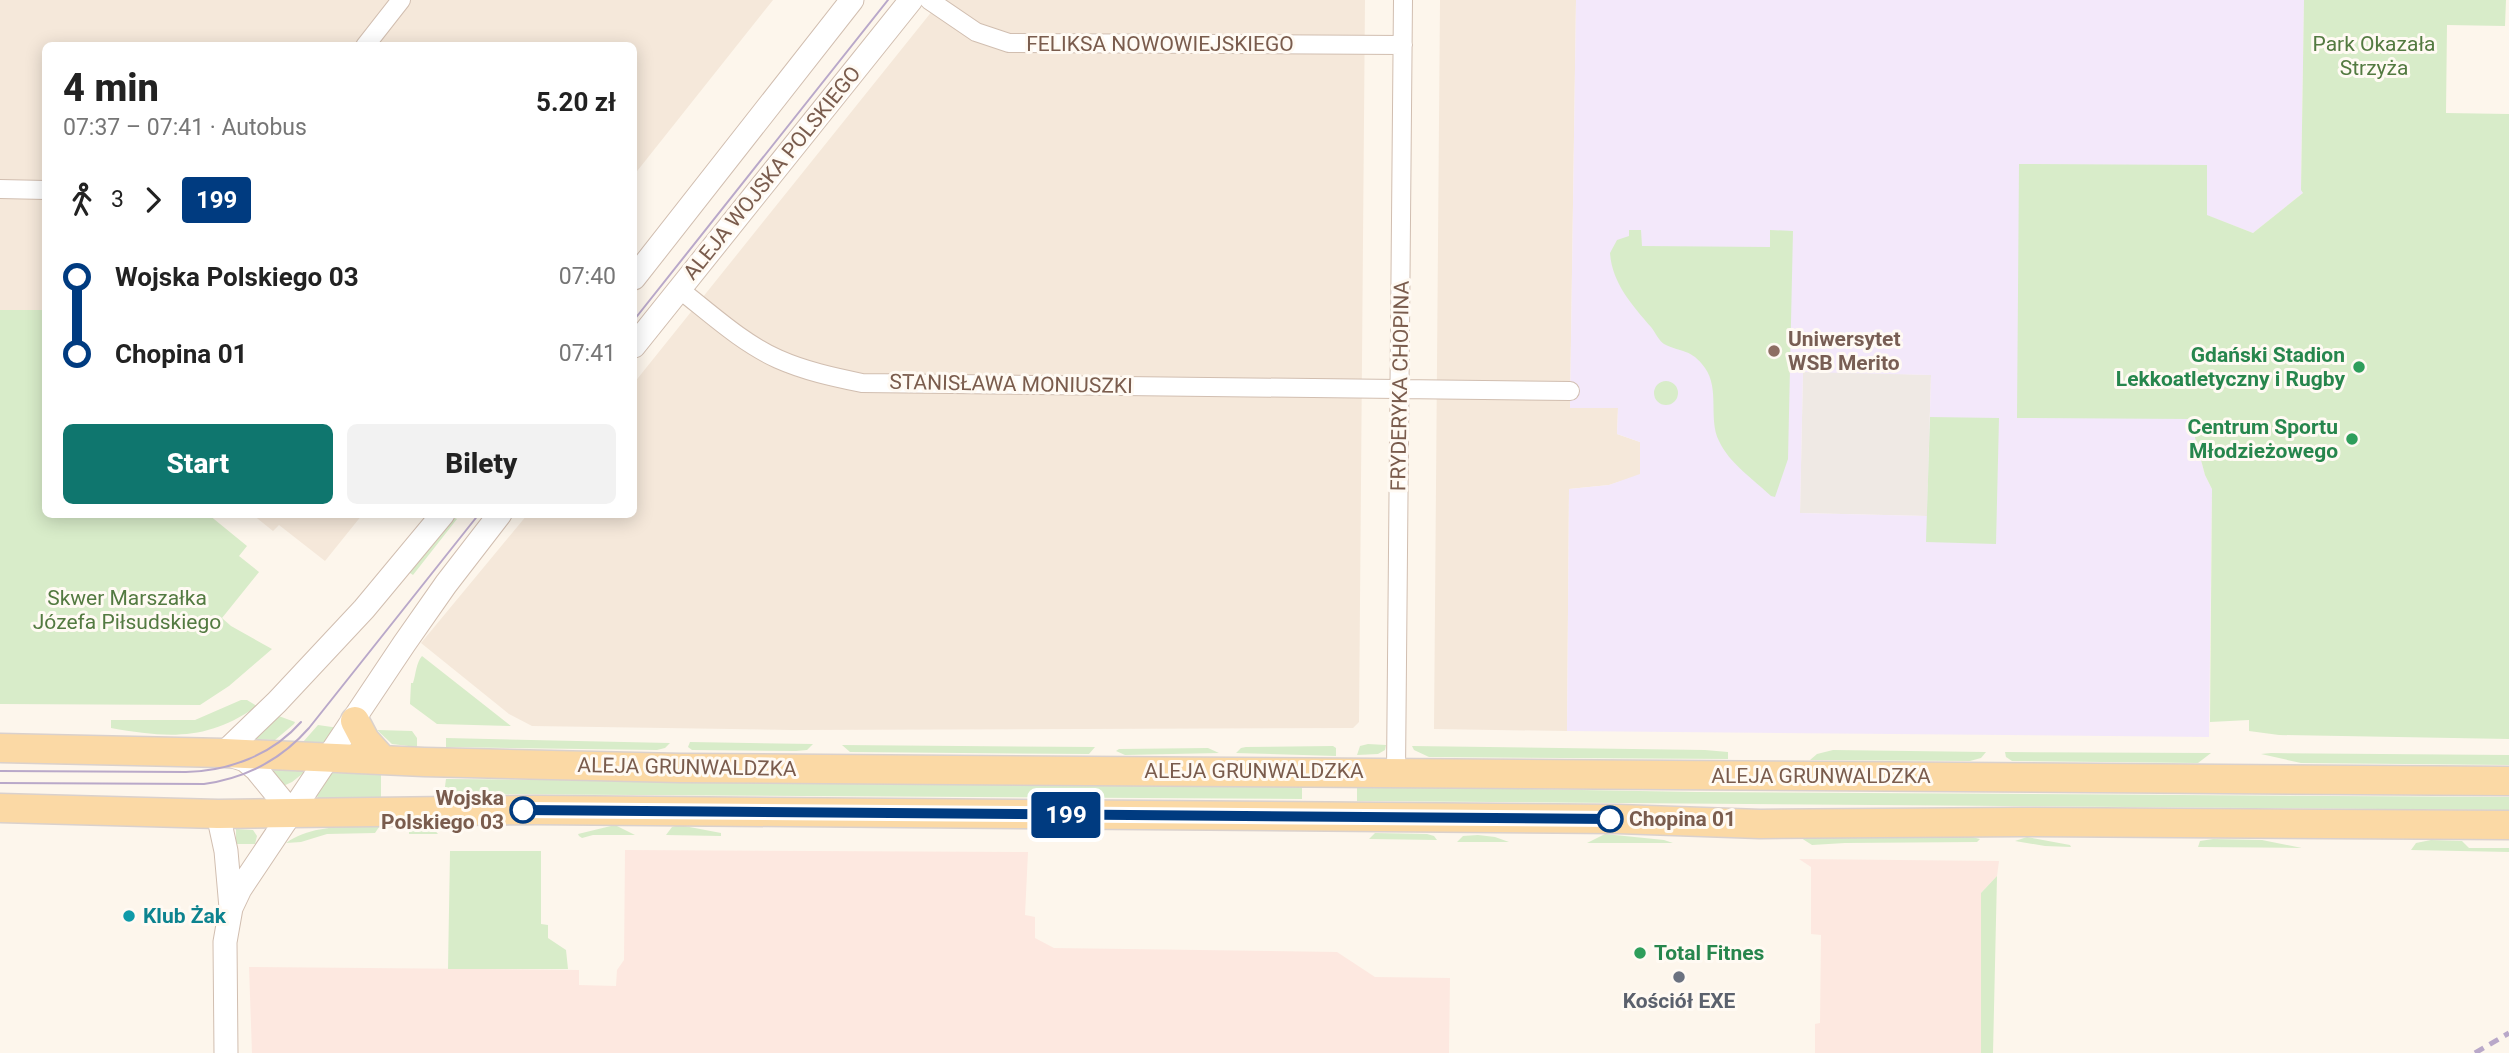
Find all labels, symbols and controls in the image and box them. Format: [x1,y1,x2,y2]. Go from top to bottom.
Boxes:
street label: FELIKSA NOWOWIEJSKIEGO [1026,32,1294,56]
park label: Park Okazała Strzyża [2313,32,2436,80]
street label: ALEJA WOJSKA POLSKIEGO [679,62,865,284]
text: 4 min [63,66,159,110]
text: 5.20 zł [536,87,616,117]
text: 07:37 – 07:41 · Autobus [63,114,307,141]
icon: walk [63,181,101,219]
icon: forward [134,181,172,219]
text: 3 [111,186,124,213]
text: 199 [196,186,237,214]
text: Wojska Polskiego 03 [115,262,359,292]
text: 07:40 [559,263,616,290]
street label: FRYDERYKA CHOPINA [1386,280,1414,491]
place label: Uniwersytet WSB Merito [1788,327,1901,375]
text: Chopina 01 [115,339,248,369]
text: 07:41 [559,340,616,367]
marker: Uniwersytet WSB Merito [1766,343,1782,359]
place label: Gdański Stadion Lekkoatletyczny i Rugby [2116,343,2345,391]
marker: Gdański Stadion Lekkoatletyczny i Rugby [2351,359,2367,375]
street label: STANISŁAWA MONIUSZKI [889,370,1133,398]
place label: Centrum Sportu Młodzieżowego [2188,415,2338,463]
button: Start [63,424,333,504]
button: Bilety [347,424,616,504]
marker: Centrum Sportu Młodzieżowego [2344,431,2360,447]
park label: Skwer Marszałka Józefa Piłsudskiego [33,586,221,634]
street label: ALEJA GRUNWALDZKA [577,753,797,781]
street label: ALEJA GRUNWALDZKA [1144,759,1364,783]
street label: ALEJA GRUNWALDZKA [1711,764,1931,788]
place label: Wojska Polskiego 03 [381,786,504,834]
line badge: 199 [1026,792,1106,838]
marker: Wojska Polskiego 03 [510,797,536,823]
text: 199 [1045,801,1087,829]
marker: Chopina 01 [1597,806,1623,832]
place label: Chopina 01 [1629,807,1736,831]
place label: Klub Żak [143,904,227,928]
marker: Klub Żak [121,908,137,924]
place label: Total Fitnes [1654,941,1765,965]
marker: Total Fitnes [1632,945,1648,961]
marker: Kościół EXE [1671,969,1687,985]
place label: Kościół EXE [1623,989,1736,1013]

